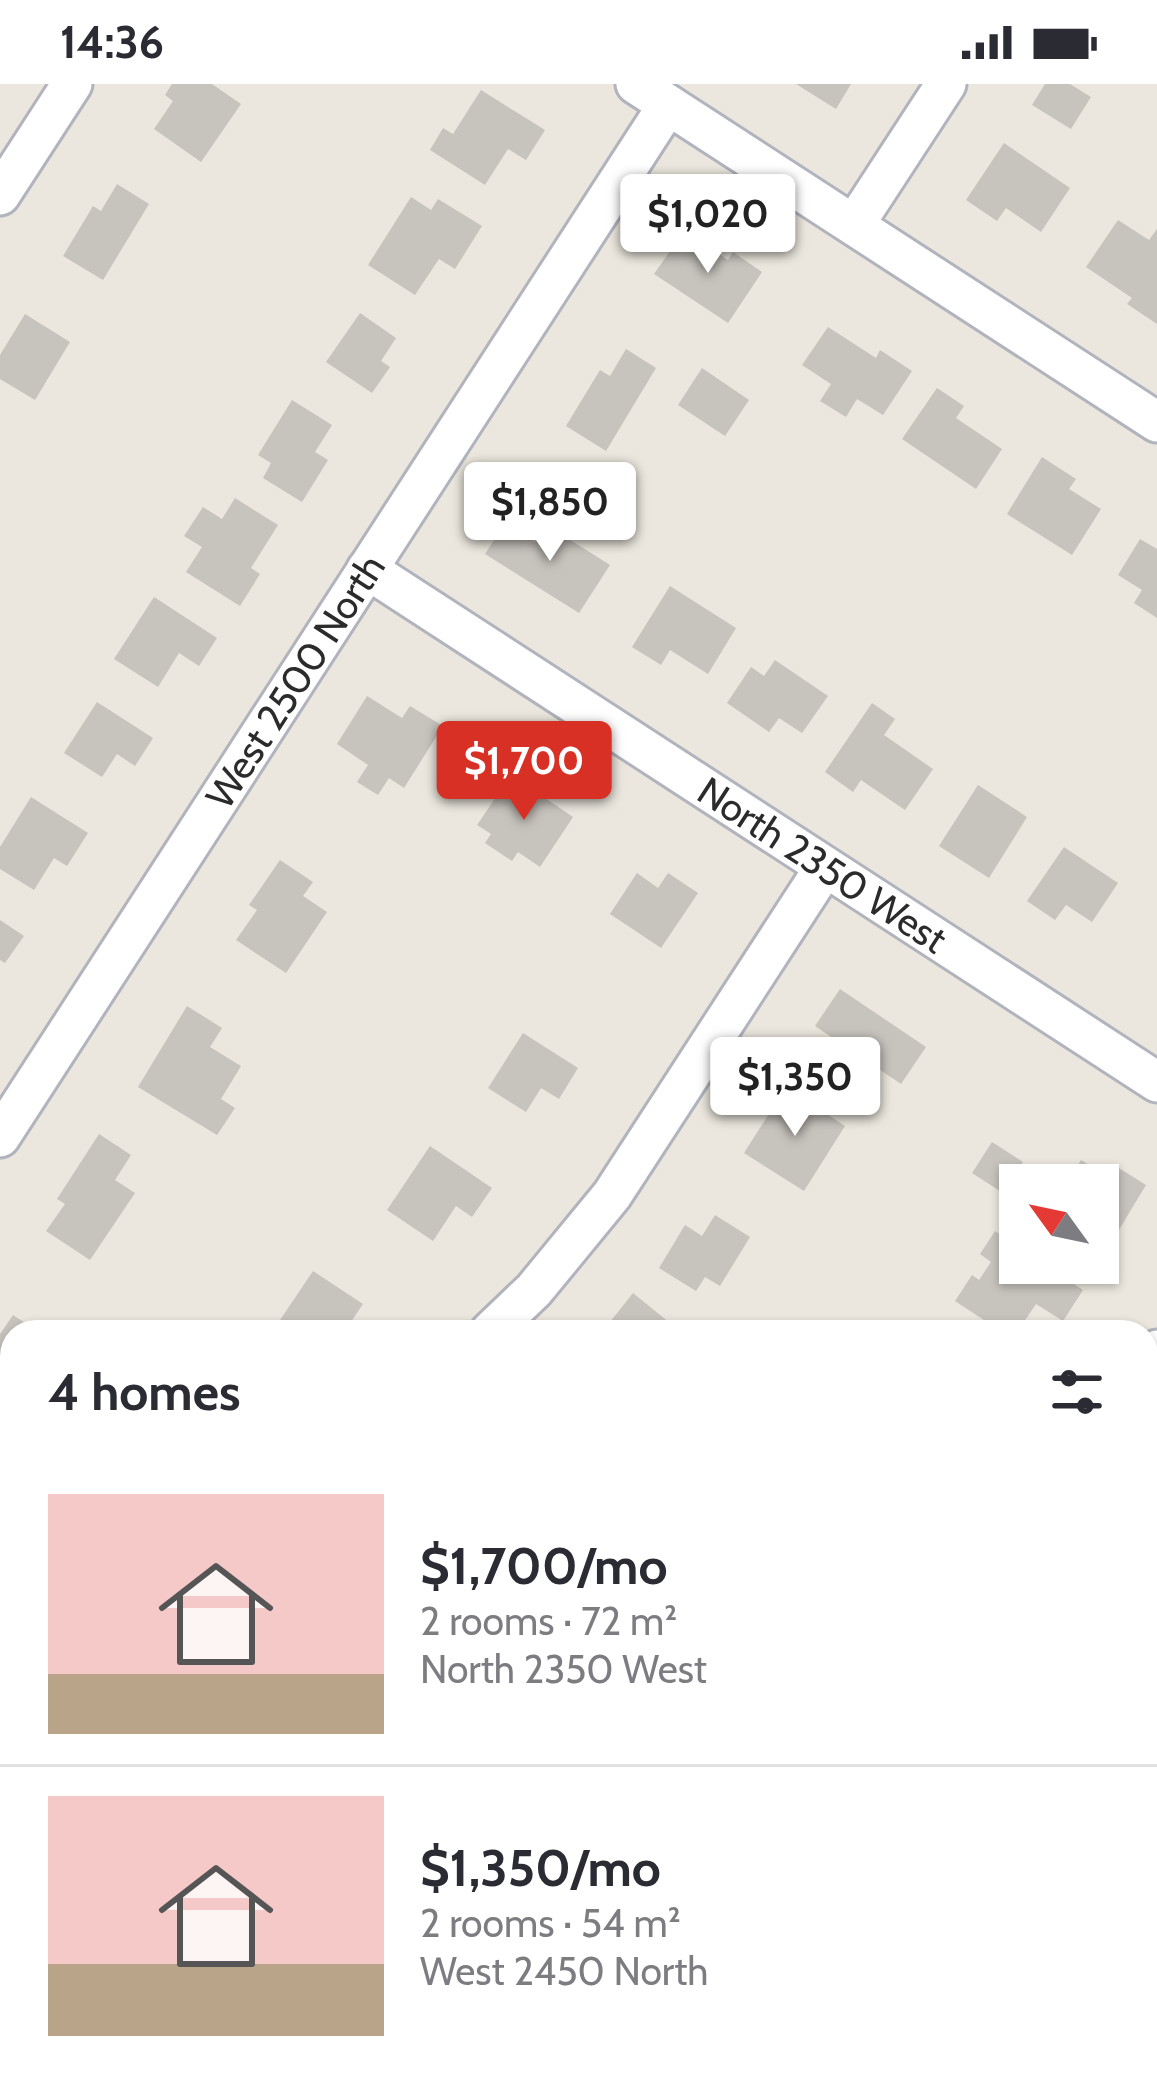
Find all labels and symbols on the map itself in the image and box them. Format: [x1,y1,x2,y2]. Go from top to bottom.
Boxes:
pin: $1,020 [610,174,806,276]
pin: $1,850 [452,462,648,564]
street label: West 2500 North [195,545,395,817]
pin: $1,700 [426,721,622,823]
street label: North 2350 West [689,766,956,963]
pin: $1,350 [697,1037,893,1139]
north arrow [999,1164,1119,1284]

